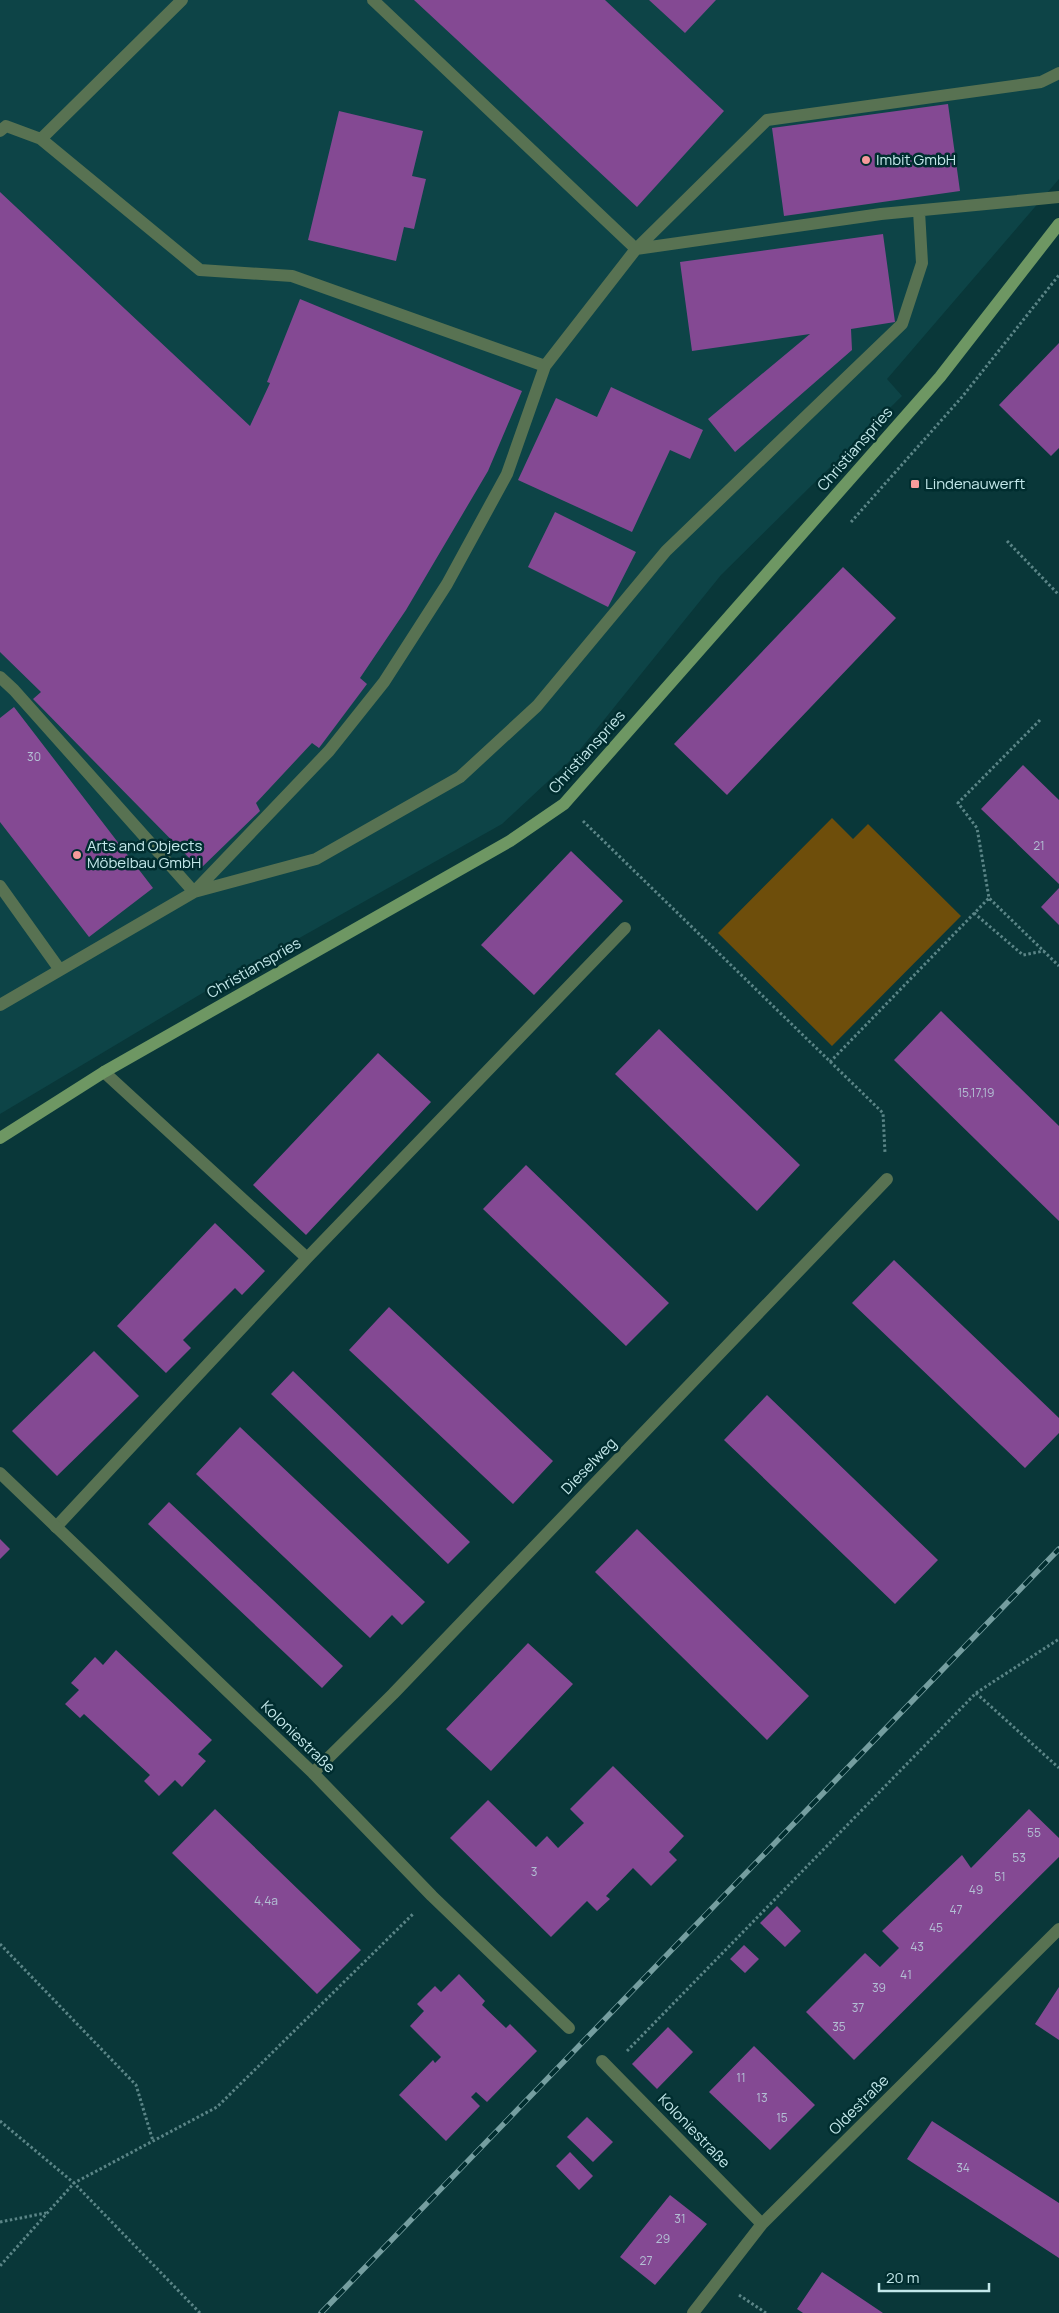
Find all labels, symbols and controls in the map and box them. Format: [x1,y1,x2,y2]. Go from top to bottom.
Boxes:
place label: lmbit GmbH [876,149,956,170]
marker: lmbit GmbH [860,154,872,166]
street label: Christianspries [812,402,897,495]
place label: Lindenauwerft [925,473,1025,494]
marker: Lindenauwerft [909,478,921,490]
street label: Christianspries [544,705,630,798]
house number: 30 [27,748,41,765]
place label: Arts and Objects Möbelbau GmbH [87,835,202,873]
house number: 21 [1033,837,1045,854]
marker: Arts and Objects Möbelbau GmbH [71,849,83,861]
street label: Christianspries [203,932,305,1003]
house number: 15,17,19 [957,1084,995,1101]
street label: Dieselweg [556,1433,621,1499]
street label: Koloniestraße [257,1696,340,1778]
house number: 55 [1027,1824,1041,1841]
house number: 53 [1012,1849,1026,1866]
house number: 3 [531,1863,537,1880]
house number: 51 [994,1868,1006,1885]
house number: 49 [969,1881,983,1898]
house number: 4,4a [254,1892,278,1909]
house number: 47 [949,1901,963,1918]
house number: 45 [929,1919,943,1936]
house number: 43 [910,1938,924,1955]
house number: 41 [900,1966,912,1983]
house number: 39 [872,1979,886,1996]
house number: 37 [852,1999,864,2016]
house number: 35 [832,2018,846,2035]
house number: 11 [736,2069,746,2086]
street label: Oldestraße [824,2070,893,2139]
street label: Koloniestraße [654,2089,735,2173]
house number: 13 [756,2089,768,2106]
house number: 15 [776,2109,788,2126]
house number: 34 [956,2159,970,2176]
house number: 31 [674,2210,686,2227]
house number: 29 [656,2230,670,2247]
house number: 27 [640,2252,652,2269]
scale bar [879,2260,989,2292]
text: 20 m [886,2267,919,2288]

